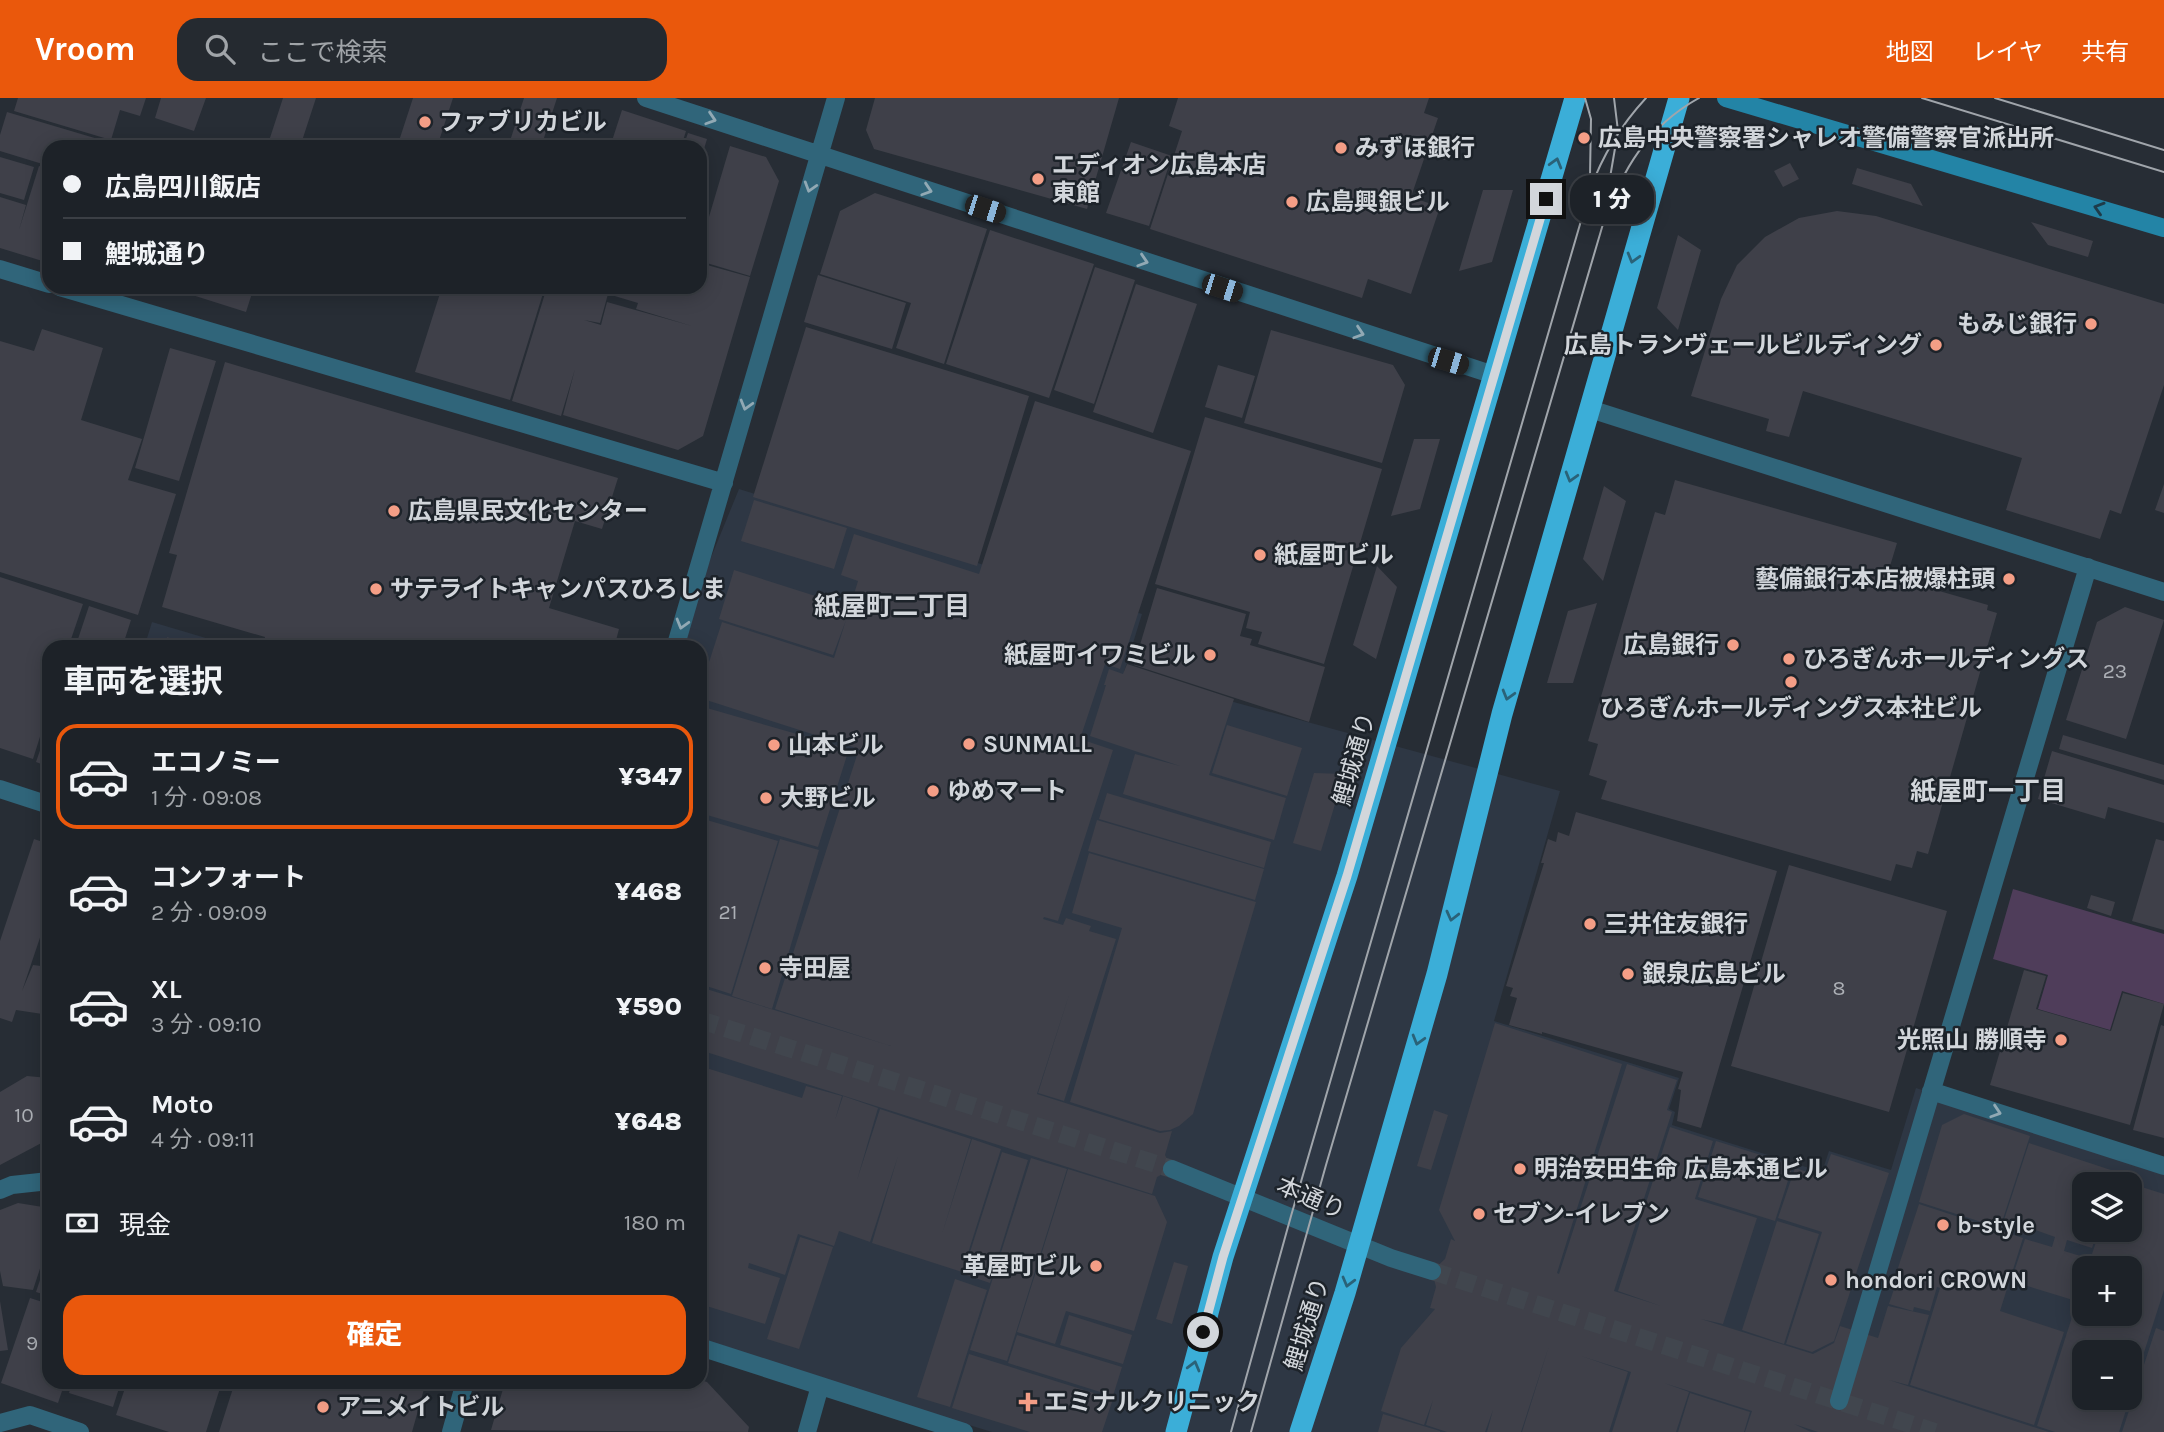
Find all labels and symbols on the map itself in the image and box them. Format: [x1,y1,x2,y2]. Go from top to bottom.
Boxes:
place label: ファブリカビル [439,108,607,136]
one-way arrow [704,111,716,125]
marker: ファブリカビル [417,114,433,130]
place label: 広島中央警察署シャレオ警備警察官派出所 [1598,124,2054,152]
marker: 広島中央警察署シャレオ警備警察官派出所 [1576,130,1592,146]
place label: みずほ銀行 [1355,134,1475,162]
marker: みずほ銀行 [1333,140,1349,156]
place label: エディオン広島本店 東館 [1052,151,1266,207]
one-way arrow [1548,157,1563,169]
marker: エディオン広島本店 東館 [1030,171,1046,187]
callout: 1 分 [1570,174,1654,224]
one-way arrow [804,181,819,193]
one-way arrow [920,182,932,196]
route end [1530,183,1562,215]
place label: 広島興銀ビル [1306,188,1450,216]
car [962,193,1009,225]
marker: 広島興銀ビル [1284,194,1300,210]
one-way arrow [2093,202,2105,217]
one-way arrow [1627,252,1641,264]
one-way arrow [1136,253,1148,268]
car [1199,272,1246,304]
place label: もみじ銀行 [1957,310,2077,338]
marker: もみじ銀行 [2083,316,2099,332]
one-way arrow [1353,324,1365,339]
place label: 広島トランヴェールビルディング [1564,331,1922,359]
marker: 広島トランヴェールビルディング [1928,337,1944,353]
car [1425,345,1472,377]
one-way arrow [740,399,755,411]
one-way arrow [1565,470,1579,482]
place label: 広島県民文化センター [408,497,648,525]
marker: 広島県民文化センター [386,503,402,519]
place label: 紙屋町ビル [1274,541,1394,569]
marker: 紙屋町ビル [1252,547,1268,563]
place label: 藝備銀行本店被爆柱頭 [1755,565,1995,593]
marker: 藝備銀行本店被爆柱頭 [2001,571,2017,587]
place label: サテライトキャンパスひろしま [390,575,726,603]
marker: サテライトキャンパスひろしま [368,581,384,597]
district label: 紙屋町二丁目 [814,591,970,622]
one-way arrow [676,617,691,629]
place label: 広島銀行 [1623,631,1719,659]
marker: 広島銀行 [1725,637,1741,653]
place label: 紙屋町イワミビル [1004,641,1196,669]
place label: ひろぎんホールディングス [1803,645,2089,673]
marker: 紙屋町イワミビル [1202,647,1218,663]
marker: ひろぎんホールディングス [1781,651,1797,667]
house number: 23 [2103,659,2127,683]
marker: ひろぎんホールディングス本社ビル [1783,674,1799,690]
one-way arrow [1501,689,1516,701]
place label: ひろぎんホールディングス本社ビル [1600,694,1982,722]
street label: 鯉城通り [1327,709,1381,809]
place label: SUNMALL [983,730,1092,758]
place label: 山本ビル [788,731,884,759]
marker: SUNMALL [961,736,977,752]
marker: 山本ビル [766,737,782,753]
district label: 紙屋町一丁目 [1910,776,2066,807]
place label: ゆめマート [947,777,1067,805]
marker: ゆめマート [925,783,941,799]
place label: 大野ビル [780,784,876,812]
marker: 大野ビル [758,790,774,806]
house number: 21 [718,900,738,924]
one-way arrow [1446,910,1460,922]
place label: 三井住友銀行 [1604,910,1748,938]
marker: 三井住友銀行 [1582,916,1598,932]
place label: 寺田屋 [779,954,851,982]
marker: 寺田屋 [757,960,773,976]
place label: 銀泉広島ビル [1642,960,1786,988]
marker: 銀泉広島ビル [1620,966,1636,982]
house number: 8 [1833,976,1845,1000]
place label: 光照山 勝順寺 [1897,1026,2047,1054]
marker: 光照山 勝順寺 [2053,1032,2069,1048]
one-way arrow [1411,1034,1426,1046]
house number: 10 [14,1103,34,1127]
one-way arrow [1990,1104,2002,1118]
place label: 明治安田生命 広島本通ビル [1534,1155,1828,1183]
marker: 明治安田生命 広島本通ビル [1512,1161,1528,1177]
street label: 本通り [1272,1171,1350,1225]
place label: セブン-イレブン [1493,1200,1670,1228]
marker: セブン-イレブン [1471,1206,1487,1222]
place label: b-style [1957,1211,2035,1239]
marker: b-style [1935,1217,1951,1233]
place label: 革屋町ビル [962,1252,1082,1280]
marker: 革屋町ビル [1088,1258,1104,1274]
place label: hondori CROWN [1845,1266,2027,1294]
marker: hondori CROWN [1823,1272,1839,1288]
street label: 鯉城通り [1280,1274,1334,1374]
one-way arrow [1341,1276,1356,1288]
route start [1187,1316,1219,1348]
house number: 9 [26,1331,38,1355]
one-way arrow [1186,1360,1200,1372]
place label: エミナルクリニック [1044,1388,1260,1416]
marker: エミナルクリニック [1018,1392,1038,1412]
place label: アニメイトビル [337,1393,505,1421]
marker: アニメイトビル [315,1399,331,1415]

